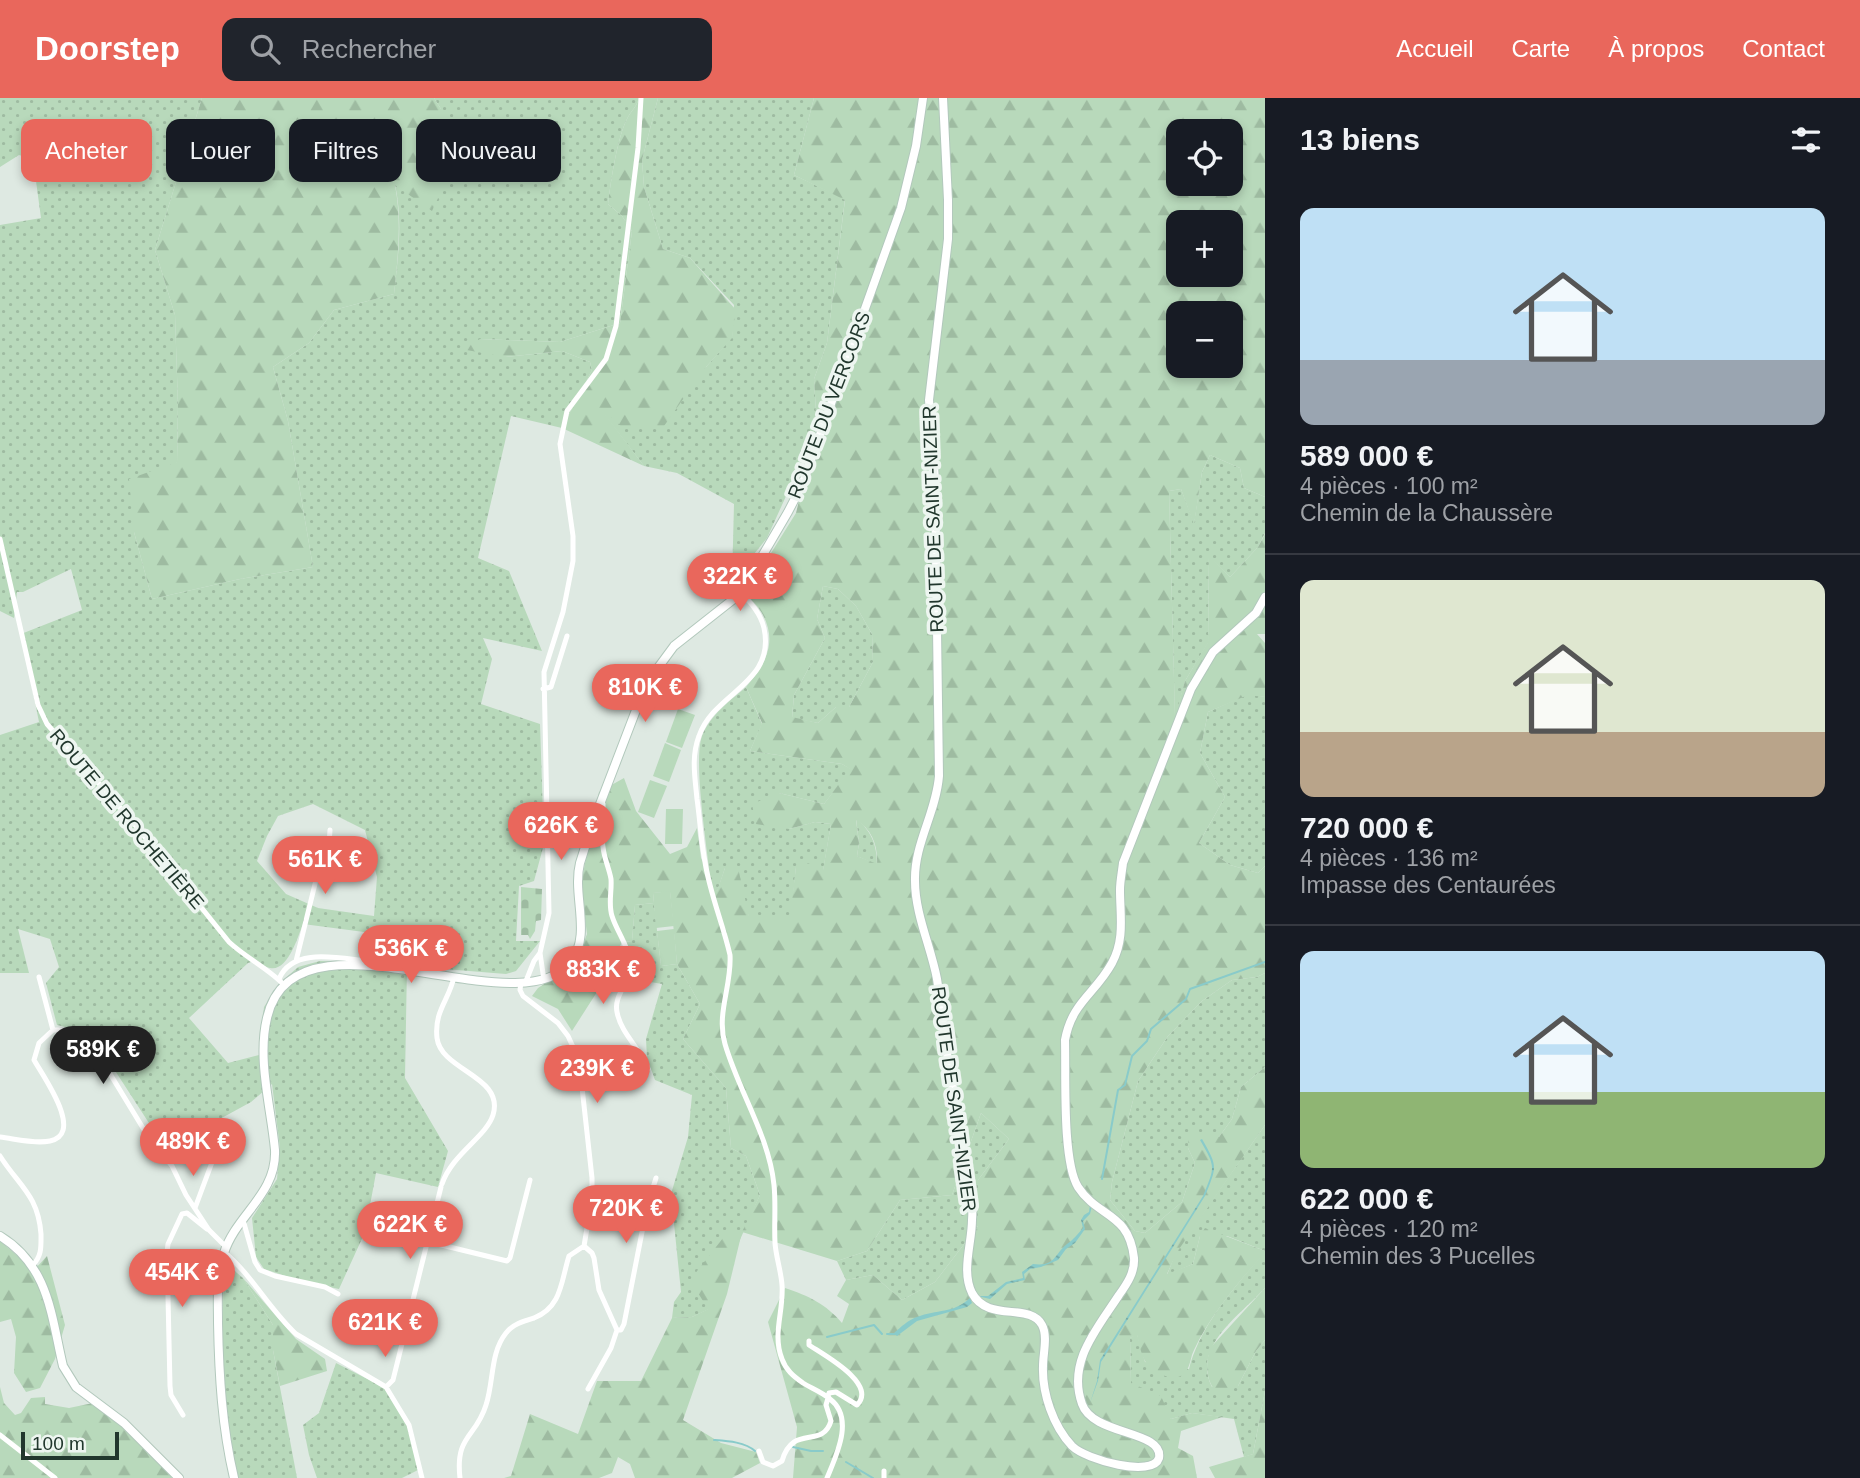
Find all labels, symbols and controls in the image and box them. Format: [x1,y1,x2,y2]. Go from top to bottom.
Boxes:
search box [222,18,712,81]
text: Doorstep [35,30,180,67]
icon: search [246,30,284,68]
text: Rechercher [302,34,436,64]
text: Accueil [1396,35,1474,62]
text: Carte [1512,35,1570,62]
text: À propos [1608,35,1704,62]
text: Contact [1742,35,1825,62]
chip: Acheter [21,119,152,182]
chip: Louer [166,119,275,182]
chip: Filtres [289,119,402,182]
chip: Nouveau [416,119,561,182]
map controls [1166,119,1243,378]
button: locate [1166,119,1243,196]
icon: filters [1787,121,1825,159]
text: 13 biens [1300,123,1420,156]
button: + [1166,210,1243,287]
icon: home [1500,254,1626,380]
button: − [1166,301,1243,378]
street label: ROUTE DU VERCORS [784,309,874,501]
street label: ROUTE DE SAINT-NIZIER [919,405,947,633]
text: 589 000 € [1300,439,1433,472]
text: 4 pièces · 100 m² [1300,473,1478,499]
text: Chemin de la Chaussère [1300,500,1553,526]
pin: 322K € [683,554,797,613]
text: 322K € [703,563,777,589]
icon: home [1500,626,1626,752]
pin: 810K € [588,664,702,724]
text: 810K € [608,674,682,700]
street label: ROUTE DE ROCHETIÈRE [46,725,208,913]
pin: 626K € [504,802,618,862]
text: 720 000 € [1300,811,1433,844]
text: 626K € [524,812,598,838]
pin: 561K € [268,836,382,896]
text: 4 pièces · 136 m² [1300,845,1478,871]
text: 561K € [288,846,362,872]
text: Impasse des Centaurées [1300,872,1556,898]
pin: 536K € [354,926,468,985]
text: 536K € [374,935,448,961]
pin: 883K € [546,946,660,1006]
text: 883K € [566,956,640,982]
street label: ROUTE DE SAINT-NIZIER [928,985,980,1213]
icon: home [1500,997,1626,1123]
pin: 589K € [46,1026,160,1086]
text: 589K € [66,1036,140,1062]
pin: 239K € [540,1046,654,1105]
text: 239K € [560,1055,634,1081]
pin: 489K € [136,1118,250,1178]
text: 489K € [156,1128,230,1154]
text: 622 000 € [1300,1182,1433,1215]
pin: 720K € [569,1186,683,1245]
text: 720K € [589,1195,663,1221]
pin: 622K € [353,1202,467,1261]
text: 622K € [373,1211,447,1237]
text: 4 pièces · 120 m² [1300,1216,1478,1242]
text: Chemin des 3 Pucelles [1300,1243,1535,1269]
pin: 454K € [125,1250,239,1309]
text: 454K € [145,1259,219,1285]
pin: 621K € [328,1300,442,1359]
text: 621K € [348,1309,422,1335]
scale bar [21,1429,119,1461]
text: 100 m [32,1433,85,1454]

